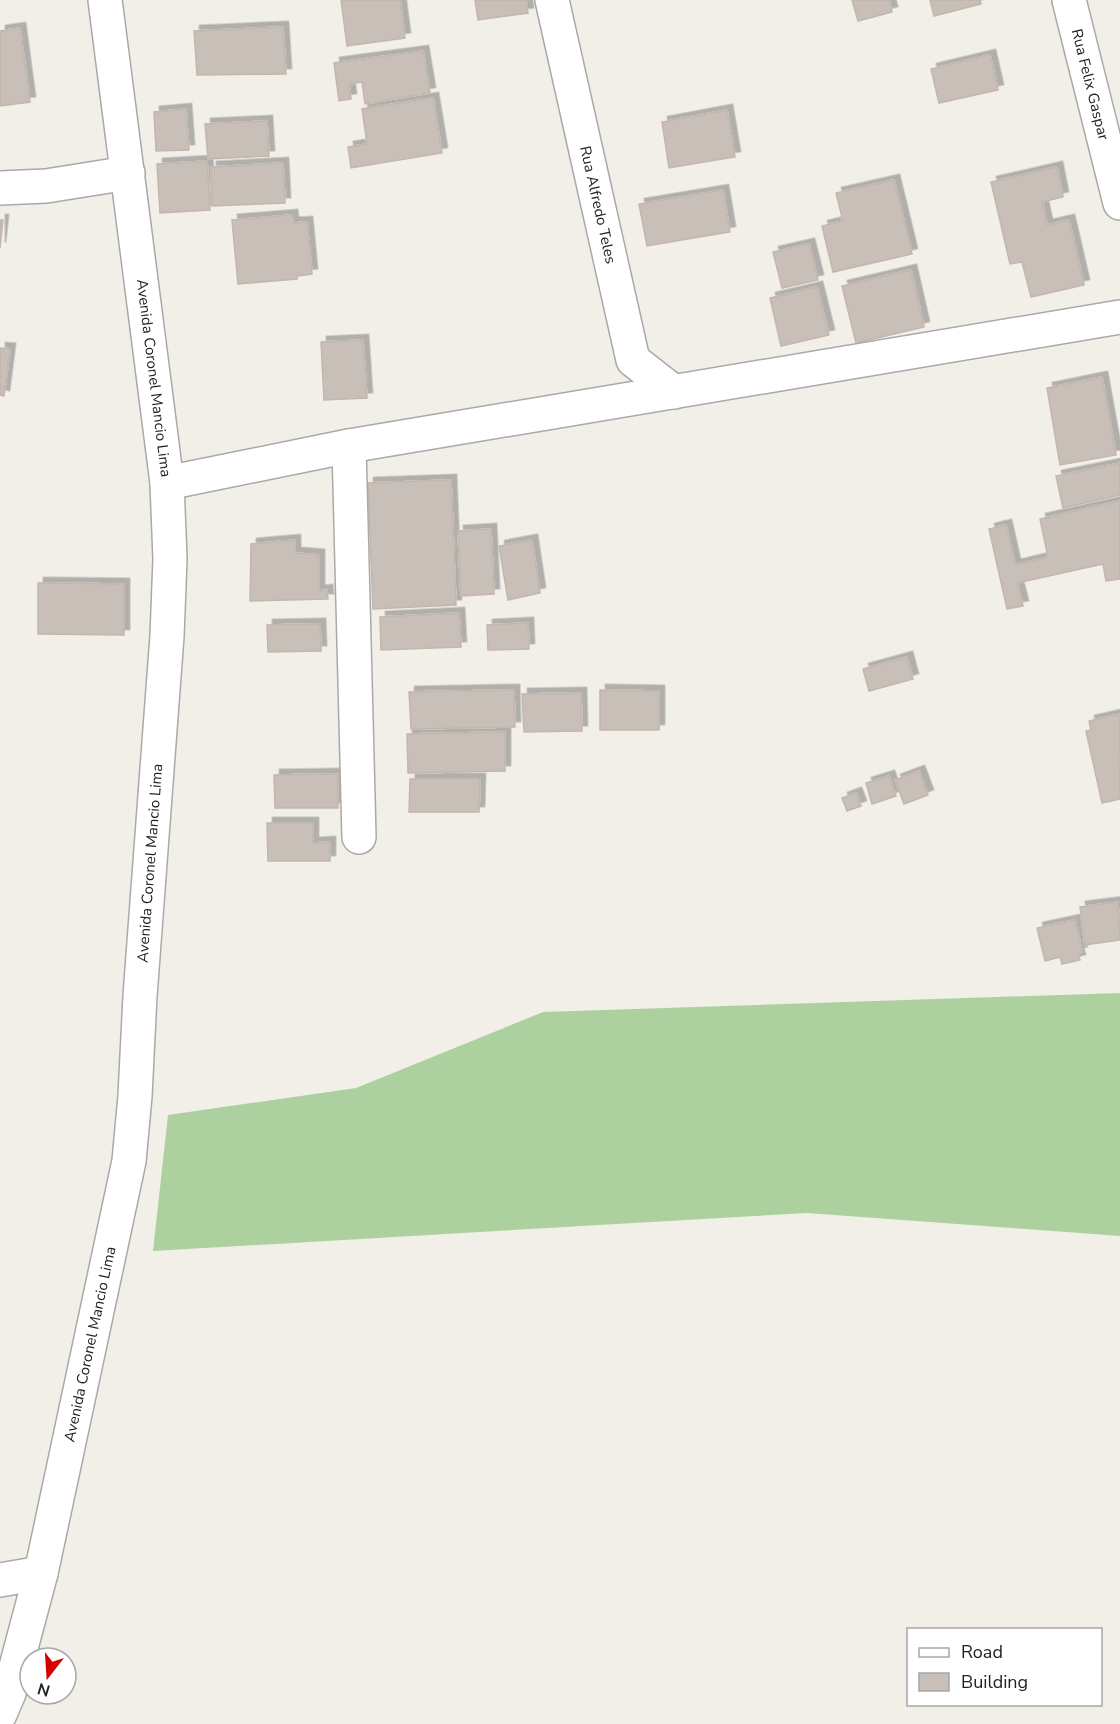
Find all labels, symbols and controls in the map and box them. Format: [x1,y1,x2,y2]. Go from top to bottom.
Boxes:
street label: Rua Felix Gaspar [1067,27,1114,143]
street label: Rua Alfredo Teles [575,144,621,266]
street label: Avenida Coronel Mancio Lima [132,278,176,478]
street label: Avenida Coronel Mancio Lima [133,763,167,963]
street label: Avenida Coronel Mancio Lima [59,1245,120,1444]
legend [907,1628,1102,1706]
text: Road [961,1640,1003,1664]
north arrow [18,1646,78,1706]
text: Building [961,1670,1028,1694]
text: N [35,1677,53,1702]

